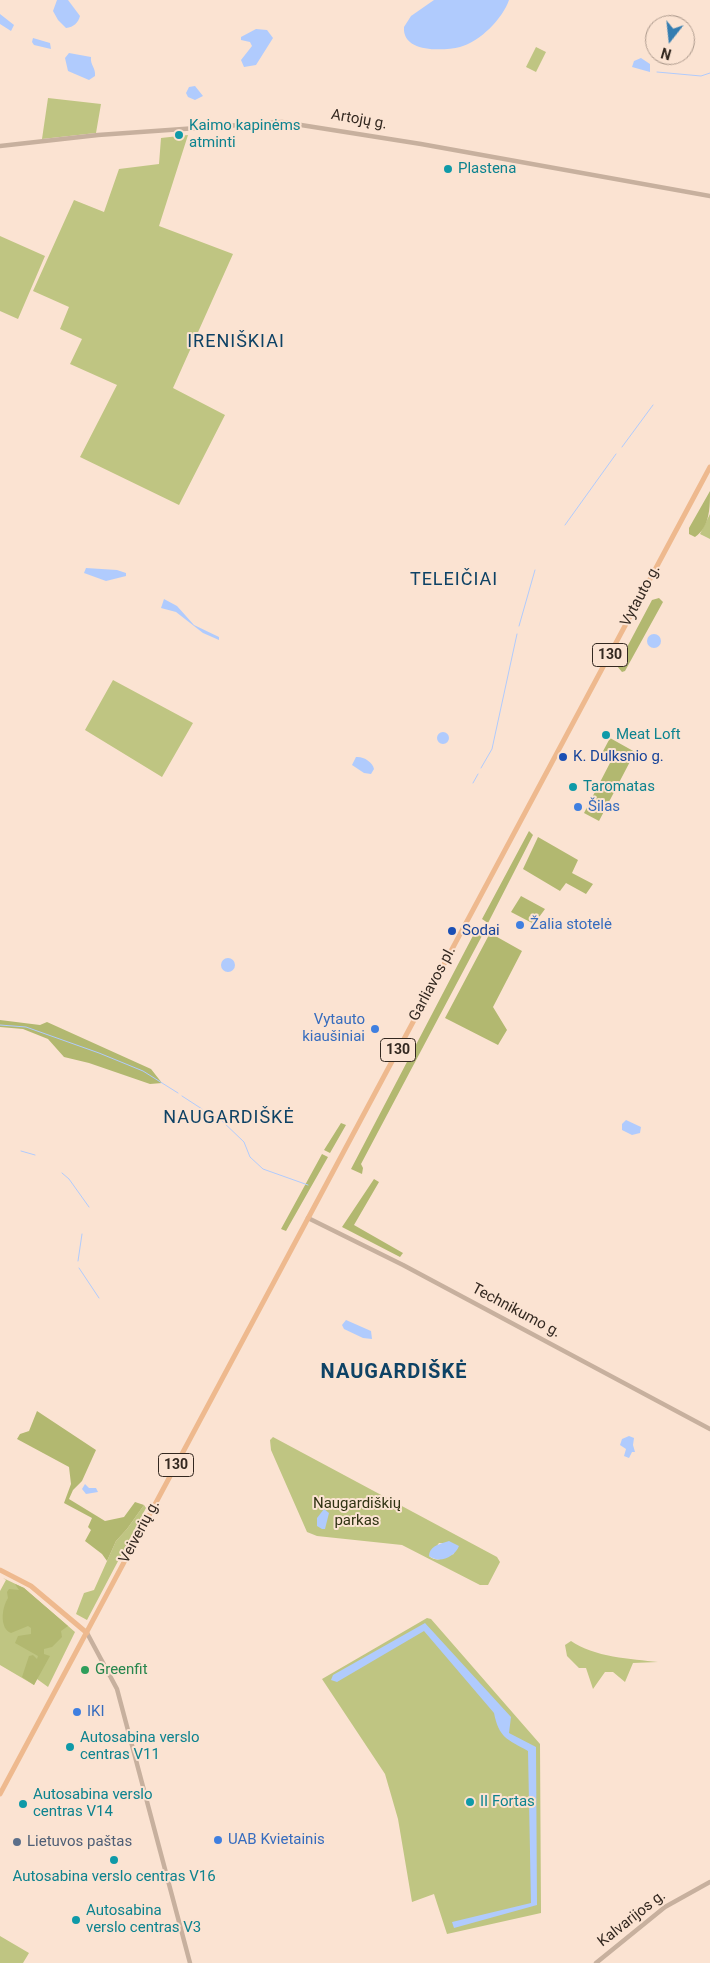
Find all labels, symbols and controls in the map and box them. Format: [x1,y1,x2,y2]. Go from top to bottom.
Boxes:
north arrow [645,15,695,65]
text: N [659,44,673,63]
street label: Artojų g. [330,106,388,134]
place label: Kaimo kapinėms atminti [189,117,301,152]
marker: Kaimo kapinėms atminti [173,129,185,141]
place label: Plastena [458,160,516,178]
marker: Plastena [442,163,454,175]
district label: IRENIŠKIAI [186,331,286,353]
street label: Vytauto g. [617,562,665,630]
district label: TELEIČIAI [409,569,499,591]
road number: 130 [592,644,628,666]
place label: Meat Loft [616,726,681,744]
marker: Meat Loft [600,729,612,741]
place label: K. Dulksnio g. [573,748,664,766]
marker: K. Dulksnio g. [557,751,569,763]
place label: Taromatas [583,778,655,796]
marker: Taromatas [567,781,579,793]
place label: Šilas [588,798,620,816]
marker: Šilas [572,801,584,813]
place label: Žalia stotelė [530,916,612,934]
marker: Žalia stotelė [514,919,526,931]
place label: Sodai [462,922,500,940]
marker: Sodai [446,925,458,937]
street label: Garliavos pl. [406,944,460,1024]
place label: Vytauto kiaušiniai [302,1011,365,1046]
marker: Vytauto kiaušiniai [369,1023,381,1035]
road number: 130 [380,1038,416,1062]
district label: NAUGARDIŠKĖ [162,1107,296,1129]
street label: Technikumo g. [469,1280,563,1342]
district label: NAUGARDIŠKĖ [319,1361,469,1385]
road number: 130 [158,1454,194,1476]
park label: Naugardiškių parkas [313,1495,401,1530]
street label: Veiverių g. [116,1497,164,1567]
place label: Greenfit [95,1661,148,1679]
marker: Greenfit [79,1664,91,1676]
place label: IKI [87,1703,105,1721]
marker: IKI [71,1706,83,1718]
place label: Autosabina verslo centras V11 [80,1729,200,1764]
marker: Autosabina verslo centras V11 [64,1741,76,1753]
place label: Autosabina verslo centras V14 [33,1786,153,1821]
place label: II Fortas [480,1793,535,1811]
marker: II Fortas [464,1796,476,1808]
marker: Autosabina verslo centras V14 [17,1798,29,1810]
place label: UAB Kvietainis [228,1831,325,1849]
place label: Lietuvos paštas [27,1833,132,1851]
marker: UAB Kvietainis [212,1834,224,1846]
marker: Lietuvos paštas [11,1836,23,1848]
marker: Autosabina verslo centras V16 [108,1854,120,1866]
place label: Autosabina verslo centras V16 [12,1868,216,1886]
street label: Kalvarijos g. [594,1887,670,1951]
place label: Autosabina verslo centras V3 [86,1902,201,1937]
marker: Autosabina verslo centras V3 [70,1914,82,1926]

